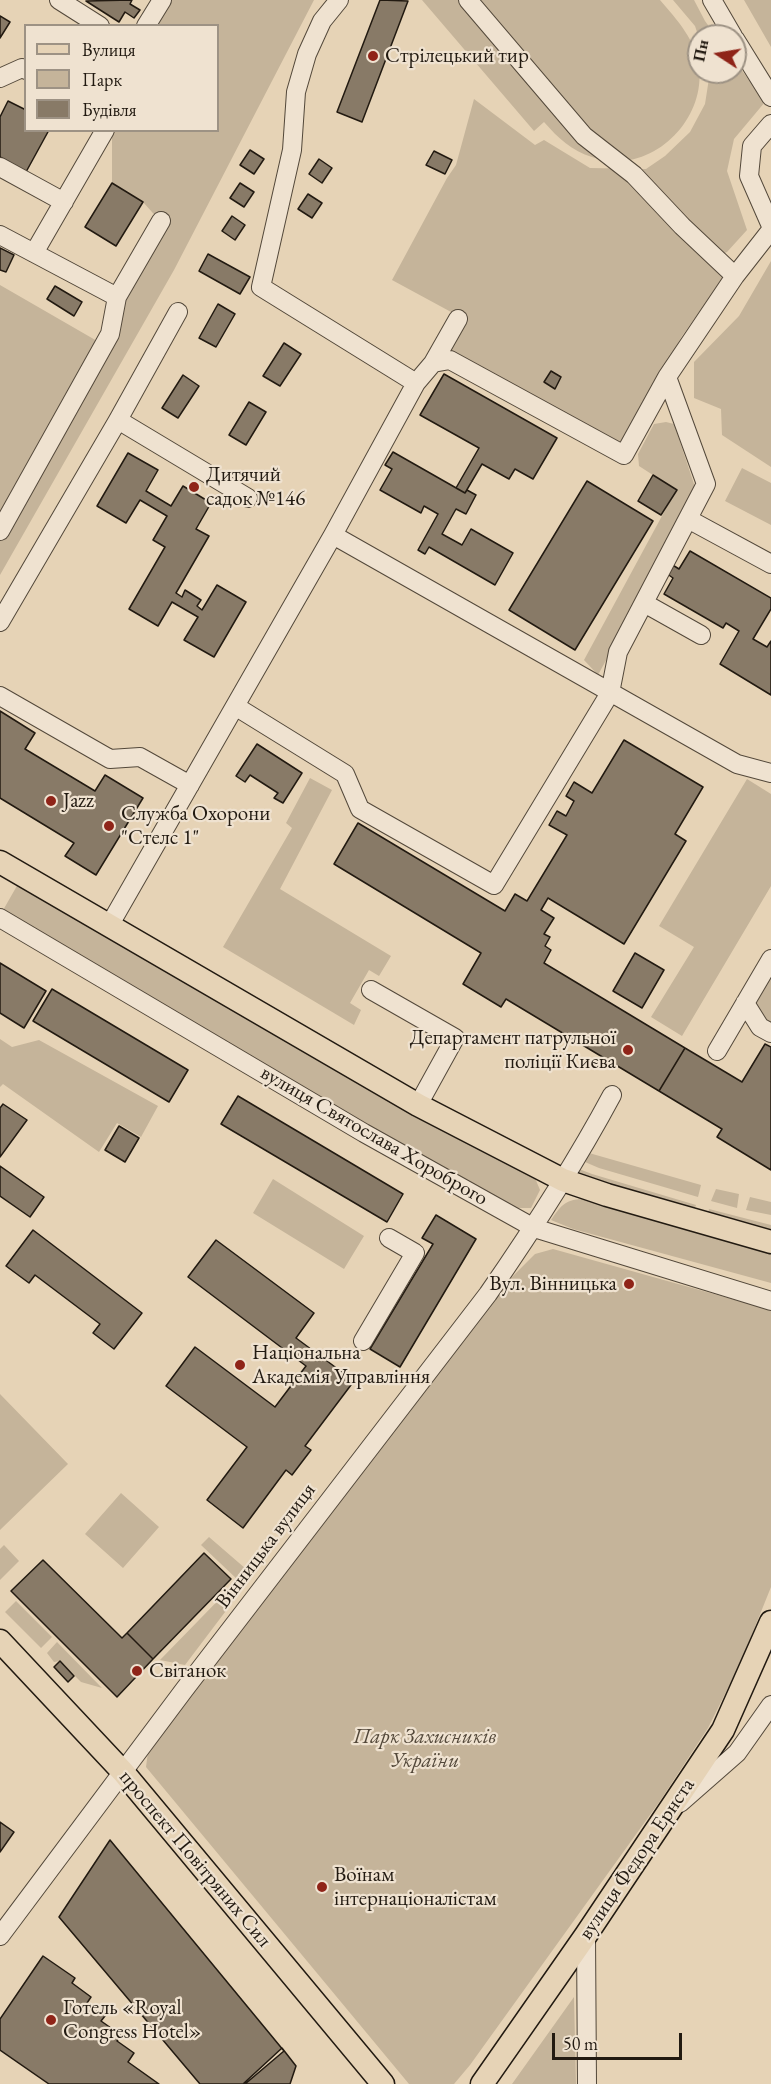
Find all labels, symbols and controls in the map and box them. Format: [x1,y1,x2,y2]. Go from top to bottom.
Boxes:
legend [24,24,219,132]
north arrow [687,24,747,84]
text: Вулиця [82,38,135,61]
text: Пн [688,38,713,63]
place label: Стрілецький тир [385,43,529,69]
marker: Стрілецький тир [366,49,380,63]
text: Парк [82,68,122,91]
text: Будівля [82,98,137,121]
place label: Дитячий садок №146 [206,462,305,512]
marker: Дитячий садок №146 [187,480,201,494]
place label: Jazz [63,788,94,814]
marker: Jazz [44,794,58,808]
place label: Служба Охорони "Стелс 1" [121,801,270,851]
marker: Служба Охорони "Стелс 1" [102,819,116,833]
place label: Департамент патрульної поліції Києва [410,1025,616,1075]
marker: Департамент патрульної поліції Києва [621,1043,635,1057]
street label: вулиця Святослава Хороброго [256,1060,492,1212]
place label: Вул. Вінницька [489,1271,617,1297]
marker: Вул. Вінницька [622,1277,636,1291]
place label: Національна Академія Управління [252,1340,430,1390]
marker: Національна Академія Управління [233,1358,247,1372]
street label: Вінницька вулиця [211,1478,321,1614]
place label: Світанок [149,1658,226,1684]
marker: Світанок [130,1664,144,1678]
park label: Парк Захисників України [353,1724,497,1774]
street label: проспект Повітряних Сил [114,1765,276,1953]
street label: вулиця Федора Ернста [574,1773,700,1945]
place label: Воїнам інтернаціоналістам [334,1862,497,1912]
marker: Воїнам інтернаціоналістам [315,1880,329,1894]
place label: Готель «Royal Congress Hotel» [63,1995,201,2045]
marker: Готель «Royal Congress Hotel» [44,2013,58,2027]
scale bar [555,2021,686,2059]
text: 50 m [563,2032,598,2055]

